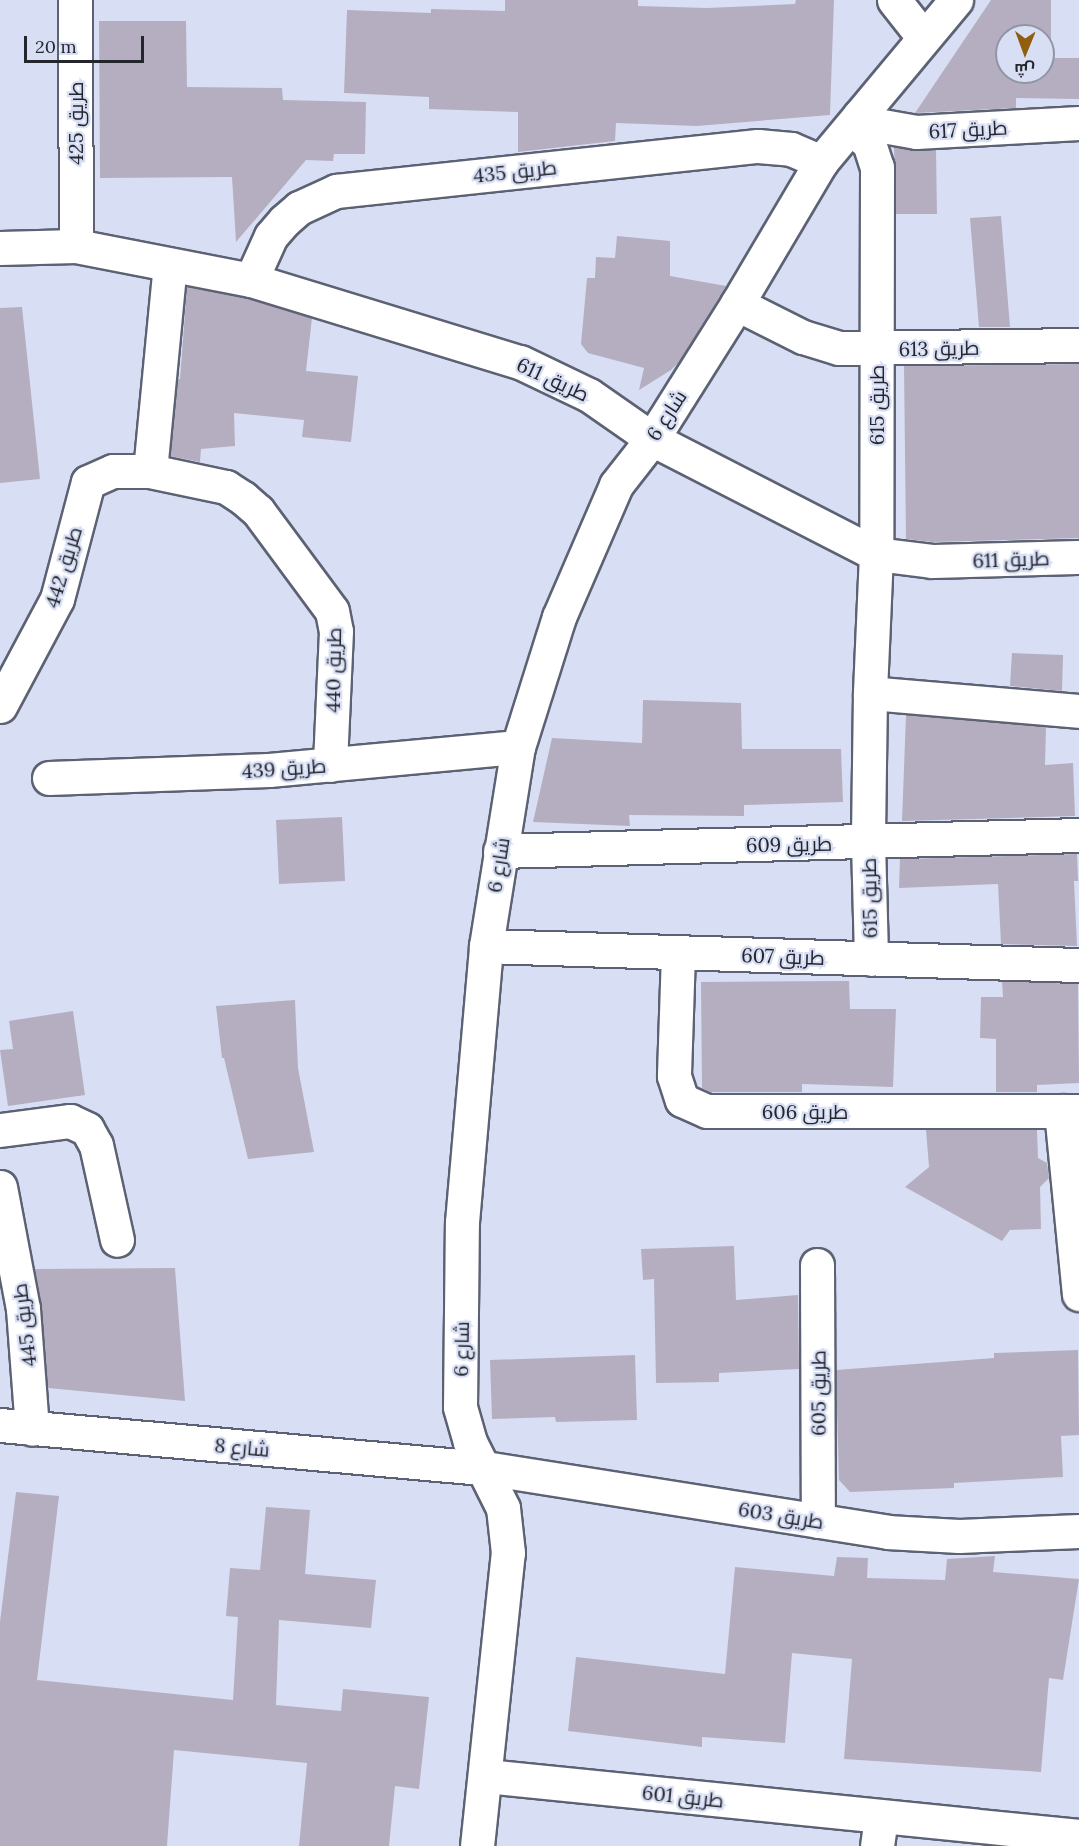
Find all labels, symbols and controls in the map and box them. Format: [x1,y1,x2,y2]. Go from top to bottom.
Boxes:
scale bar [27,24,147,62]
north arrow [995,24,1055,84]
text: 20 m [35,35,77,58]
text: ش [1014,60,1035,80]
street label: طريق 425 [63,81,87,165]
street label: طريق 617 [928,115,1008,143]
street label: طريق 435 [472,155,558,187]
street label: طريق 613 [898,335,980,361]
street label: طريق 611 [513,352,593,406]
street label: طريق 615 [864,365,888,445]
street label: شارع 6 [641,385,691,445]
street label: طريق 442 [39,524,87,610]
street label: طريق 611 [972,546,1050,572]
street label: طريق 440 [320,627,346,713]
street label: طريق 439 [241,753,327,783]
street label: طريق 609 [746,831,832,857]
street label: شارع 6 [482,836,514,894]
street label: طريق 615 [856,857,882,939]
street label: طريق 607 [741,943,825,969]
street label: طريق 606 [762,1099,848,1123]
street label: طريق 445 [7,1282,41,1368]
street label: شارع 6 [449,1321,473,1377]
street label: طريق 605 [806,1350,830,1436]
street label: شارع 8 [213,1433,271,1461]
street label: طريق 603 [737,1496,825,1534]
street label: طريق 601 [641,1780,725,1812]

